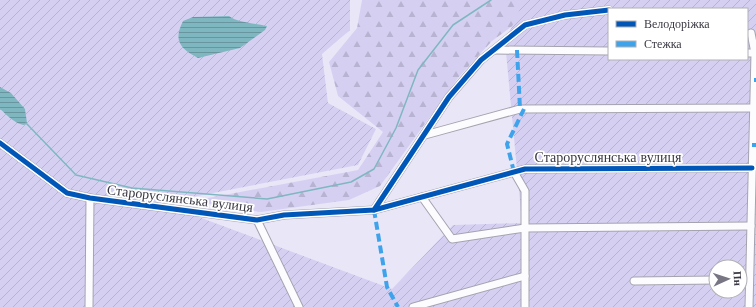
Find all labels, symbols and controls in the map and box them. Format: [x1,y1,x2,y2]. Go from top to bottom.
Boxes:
legend [608,8,748,60]
text: Велодоріжка [644,16,710,31]
text: Стежка [644,36,682,51]
street label: Староруслянська вулиця [535,148,682,166]
street label: Староруслянська вулиця [106,180,255,216]
north arrow [708,259,748,299]
text: Пн [731,271,745,287]

